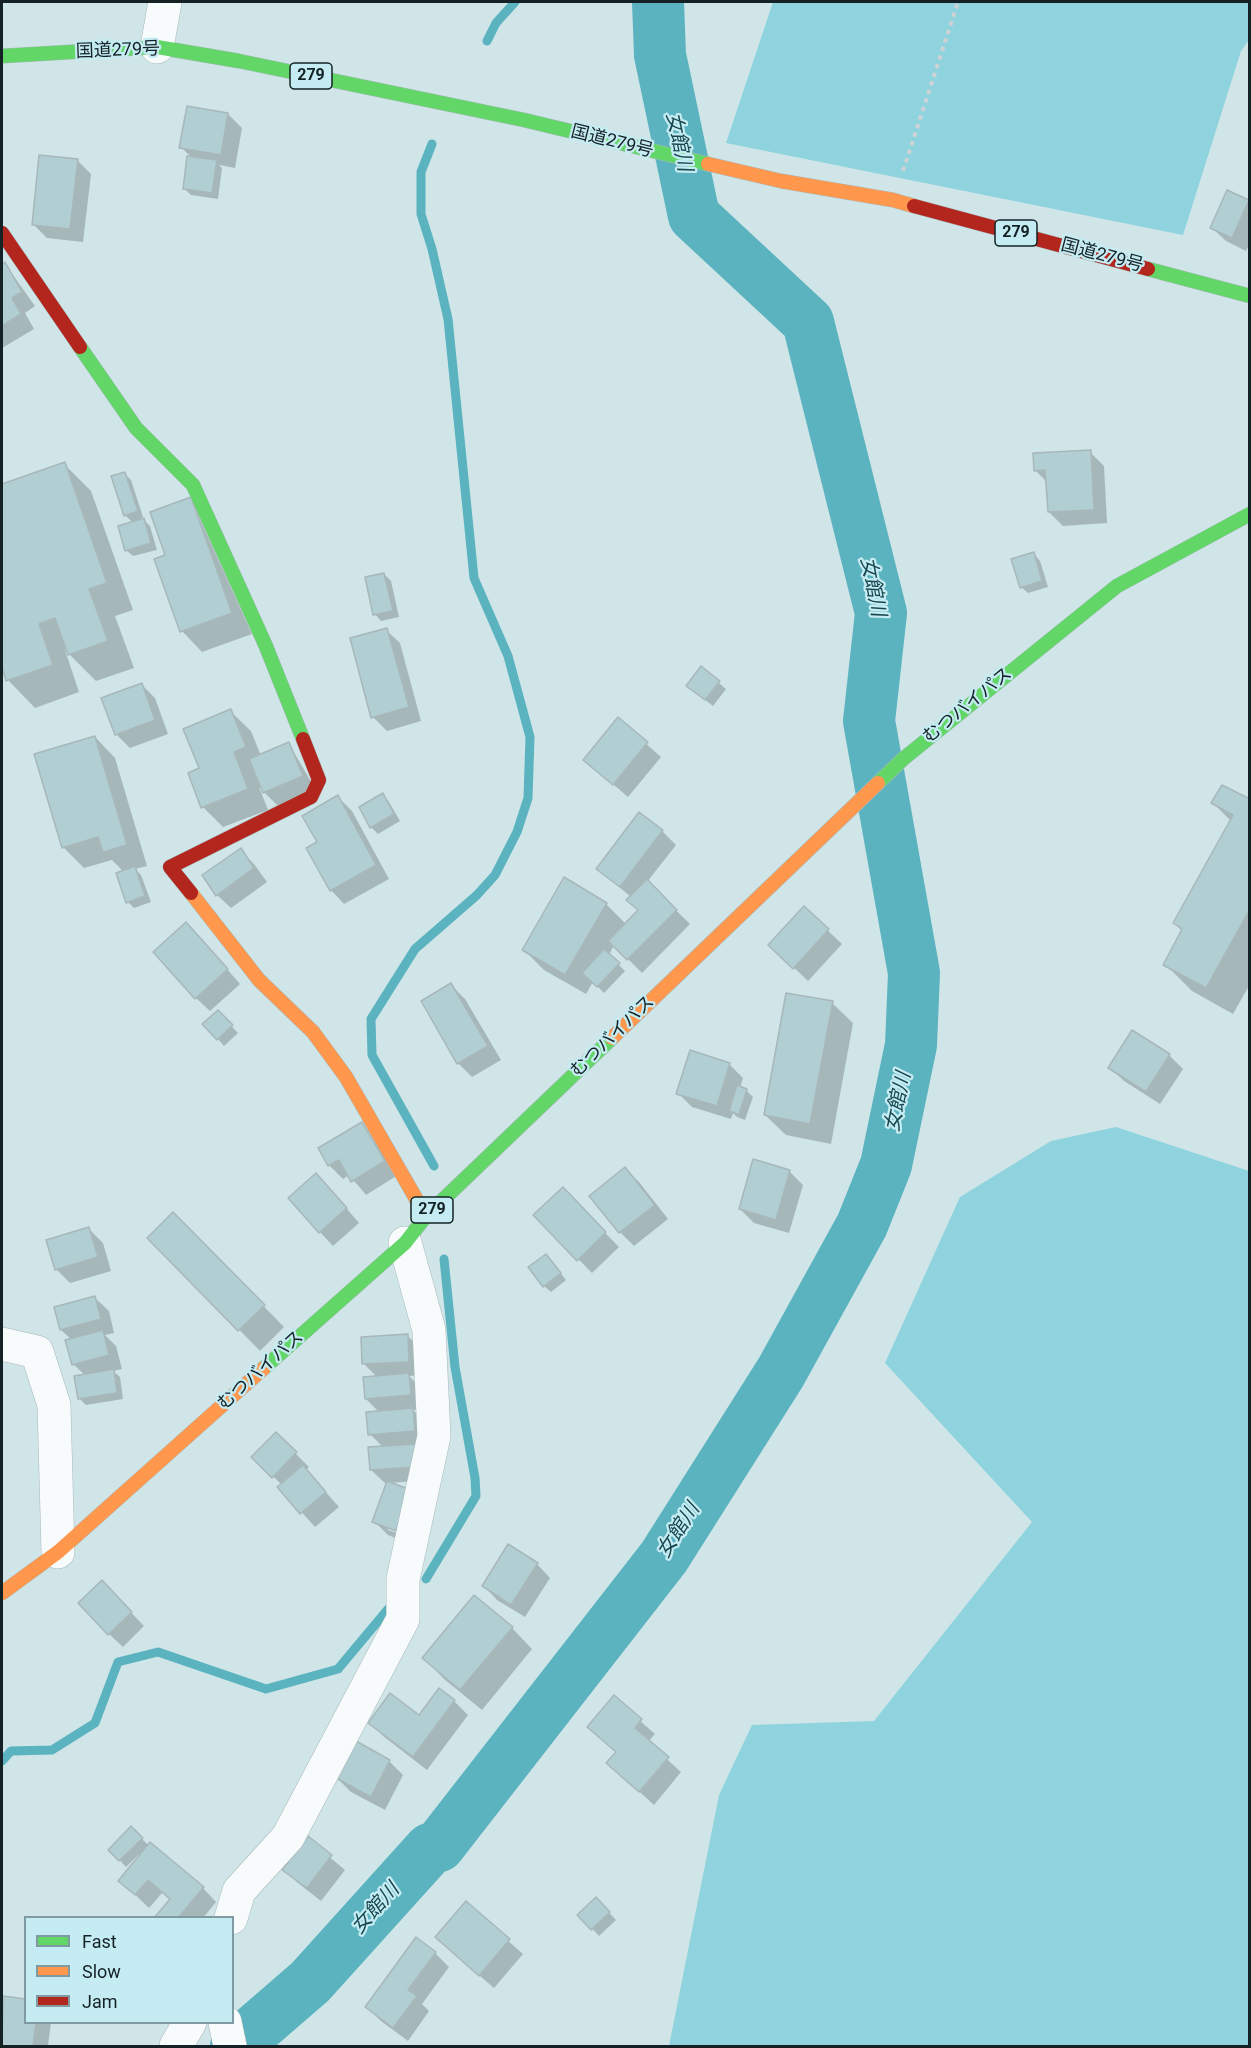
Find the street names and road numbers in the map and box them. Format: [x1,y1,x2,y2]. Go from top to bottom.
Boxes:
street label: 国道279号 [75,39,161,63]
road number: 279 [290,63,332,89]
street label: 国道279号 [568,121,656,163]
road number: 279 [995,220,1037,246]
street label: 国道279号 [1058,235,1146,277]
street label: むつバイパス [919,664,1017,748]
street label: むつバイパス [567,992,659,1082]
road number: 279 [411,1197,453,1223]
street label: むつバイパス [214,1327,308,1415]

